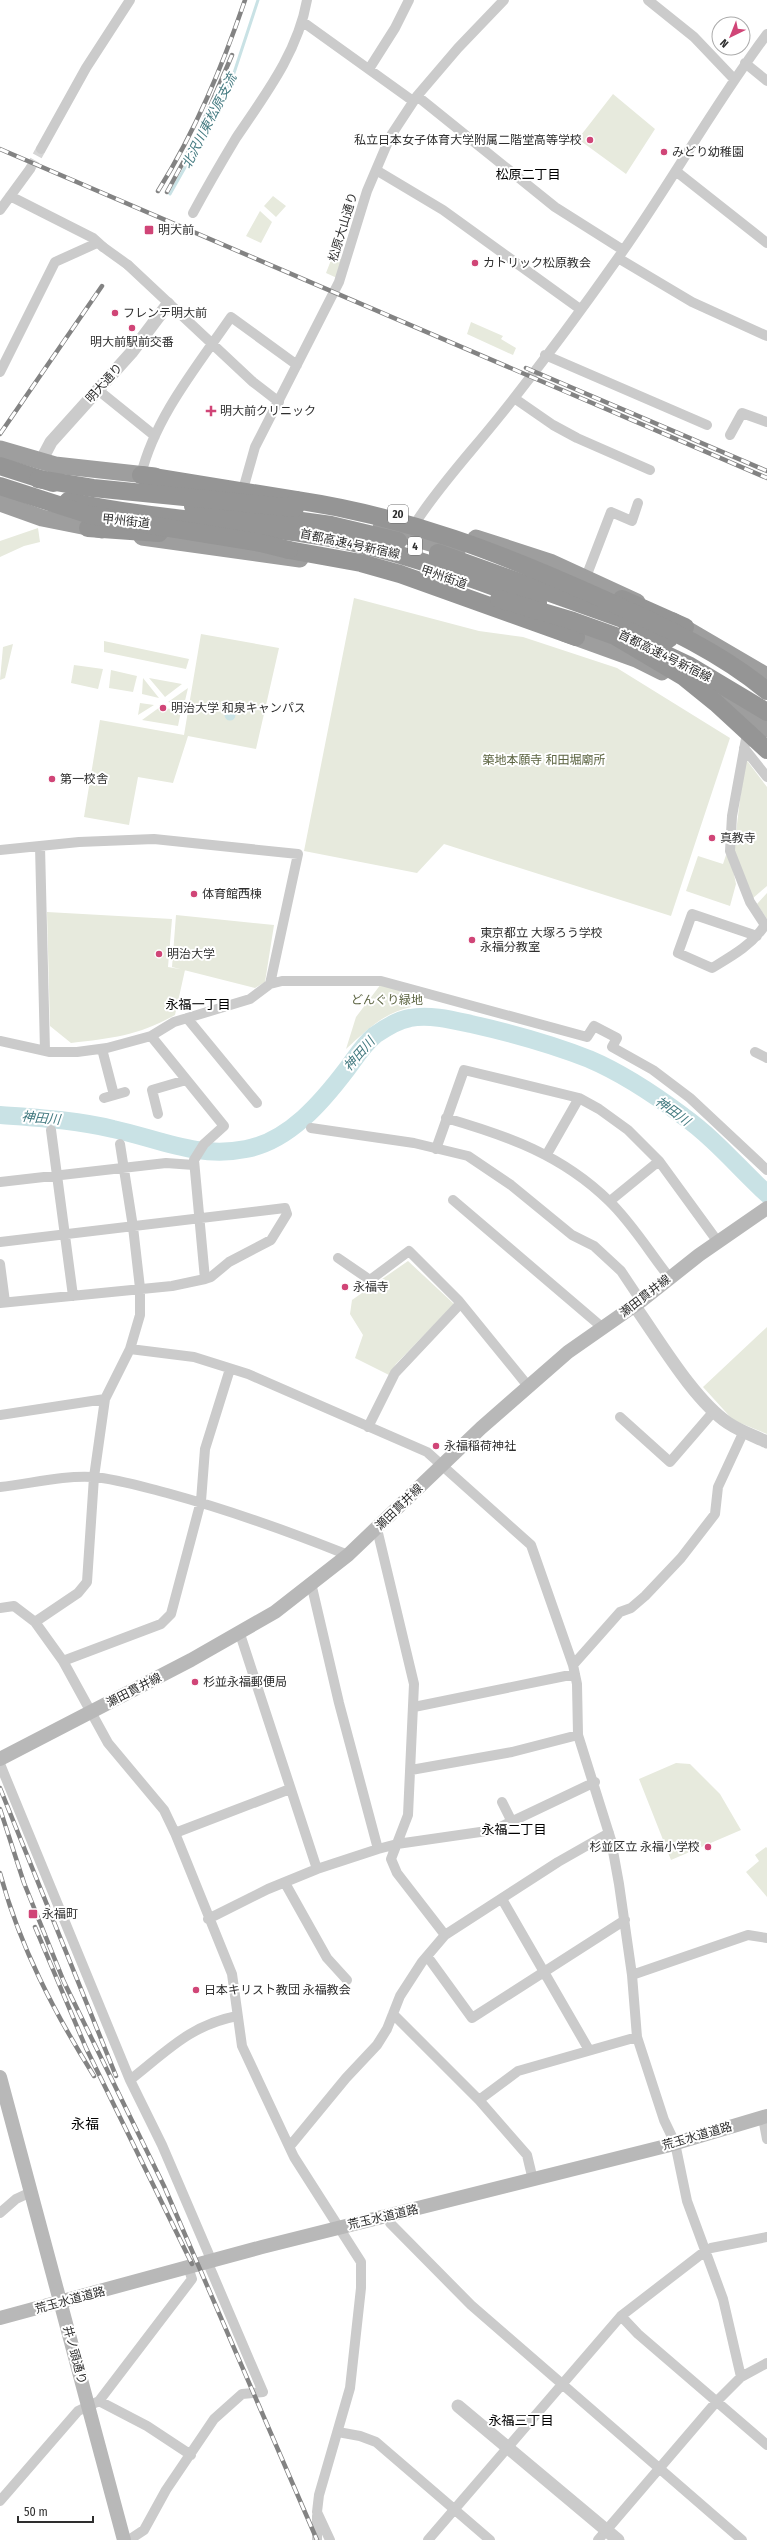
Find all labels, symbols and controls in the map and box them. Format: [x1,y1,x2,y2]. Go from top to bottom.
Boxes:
north arrow [711,16,751,56]
text: N [718,36,731,50]
water label: 北沢川東松原支流 [179,69,240,171]
place label: 私立日本女子体育大学附属二階堂高等学校 [354,133,582,147]
marker: 私立日本女子体育大学附属二階堂高等学校 [585,135,595,145]
place label: みどり幼稚園 [672,145,744,159]
marker: みどり幼稚園 [659,147,669,157]
district label: 松原二丁目 [495,167,561,182]
street label: 松原大山通り [326,191,360,263]
place label: 明大前 [158,223,194,237]
marker: 明大前 [143,224,155,236]
place label: カトリック松原教会 [483,256,591,270]
marker: カトリック松原教会 [470,258,480,268]
place label: フレンテ明大前 [123,306,207,320]
marker: フレンテ明大前 [110,308,120,318]
marker: 明大前駅前交番 [127,323,137,333]
place label: 明大前駅前交番 [90,335,174,349]
street label: 明大通り [83,360,125,406]
place label: 明大前クリニック [220,404,316,418]
marker: 明大前クリニック [205,405,217,417]
road number: 20 [388,505,408,523]
street label: 甲州街道 [101,512,151,530]
street label: 首都高速4号新宿線 [299,527,401,561]
road number: 4 [408,537,422,555]
street label: 甲州街道 [419,563,469,591]
street label: 首都高速4号新宿線 [616,627,714,685]
place label: 明治大学 和泉キャンパス [171,701,306,715]
marker: 明治大学 和泉キャンパス [158,703,168,713]
park label: 築地本願寺 和田堀廟所 [483,753,605,767]
place label: 第一校舎 [60,772,108,786]
marker: 第一校舎 [47,774,57,784]
place label: 真教寺 [720,831,756,845]
marker: 真教寺 [707,833,717,843]
place label: 体育館西棟 [202,887,262,901]
marker: 体育館西棟 [189,889,199,899]
place label: 東京都立 大塚ろう学校 永福分教室 [480,926,603,954]
marker: 東京都立 大塚ろう学校 永福分教室 [467,935,477,945]
place label: 明治大学 [167,947,215,961]
marker: 明治大学 [154,949,164,959]
park label: どんぐり緑地 [351,993,423,1007]
district label: 永福一丁目 [165,997,231,1012]
water label: 神田川 [341,1033,379,1074]
water label: 神田川 [653,1093,695,1130]
water label: 神田川 [21,1109,63,1127]
street label: 瀬田貫井線 [617,1272,673,1320]
place label: 永福寺 [353,1280,389,1294]
marker: 永福寺 [340,1282,350,1292]
place label: 永福稲荷神社 [444,1439,516,1453]
marker: 永福稲荷神社 [431,1441,441,1451]
street label: 瀬田貫井線 [373,1481,425,1533]
street label: 瀬田貫井線 [104,1670,164,1710]
place label: 杉並永福郵便局 [203,1675,287,1689]
marker: 杉並永福郵便局 [190,1677,200,1687]
district label: 永福二丁目 [481,1822,547,1837]
place label: 杉並区立 永福小学校 [589,1840,700,1854]
marker: 杉並区立 永福小学校 [703,1842,713,1852]
place label: 永福町 [42,1907,78,1921]
marker: 永福町 [27,1908,39,1920]
place label: 日本キリスト教団 永福教会 [204,1983,351,1997]
marker: 日本キリスト教団 永福教会 [191,1985,201,1995]
district label: 永福 [71,2116,99,2133]
street label: 荒玉水道道路 [660,2119,734,2153]
street label: 荒玉水道道路 [346,2202,420,2232]
street label: 荒玉水道道路 [33,2284,107,2316]
street label: 井ノ頭通り [60,2324,90,2386]
district label: 永福三丁目 [488,2413,554,2428]
scale bar [18,2498,93,2524]
text: 50 m [24,2505,48,2519]

